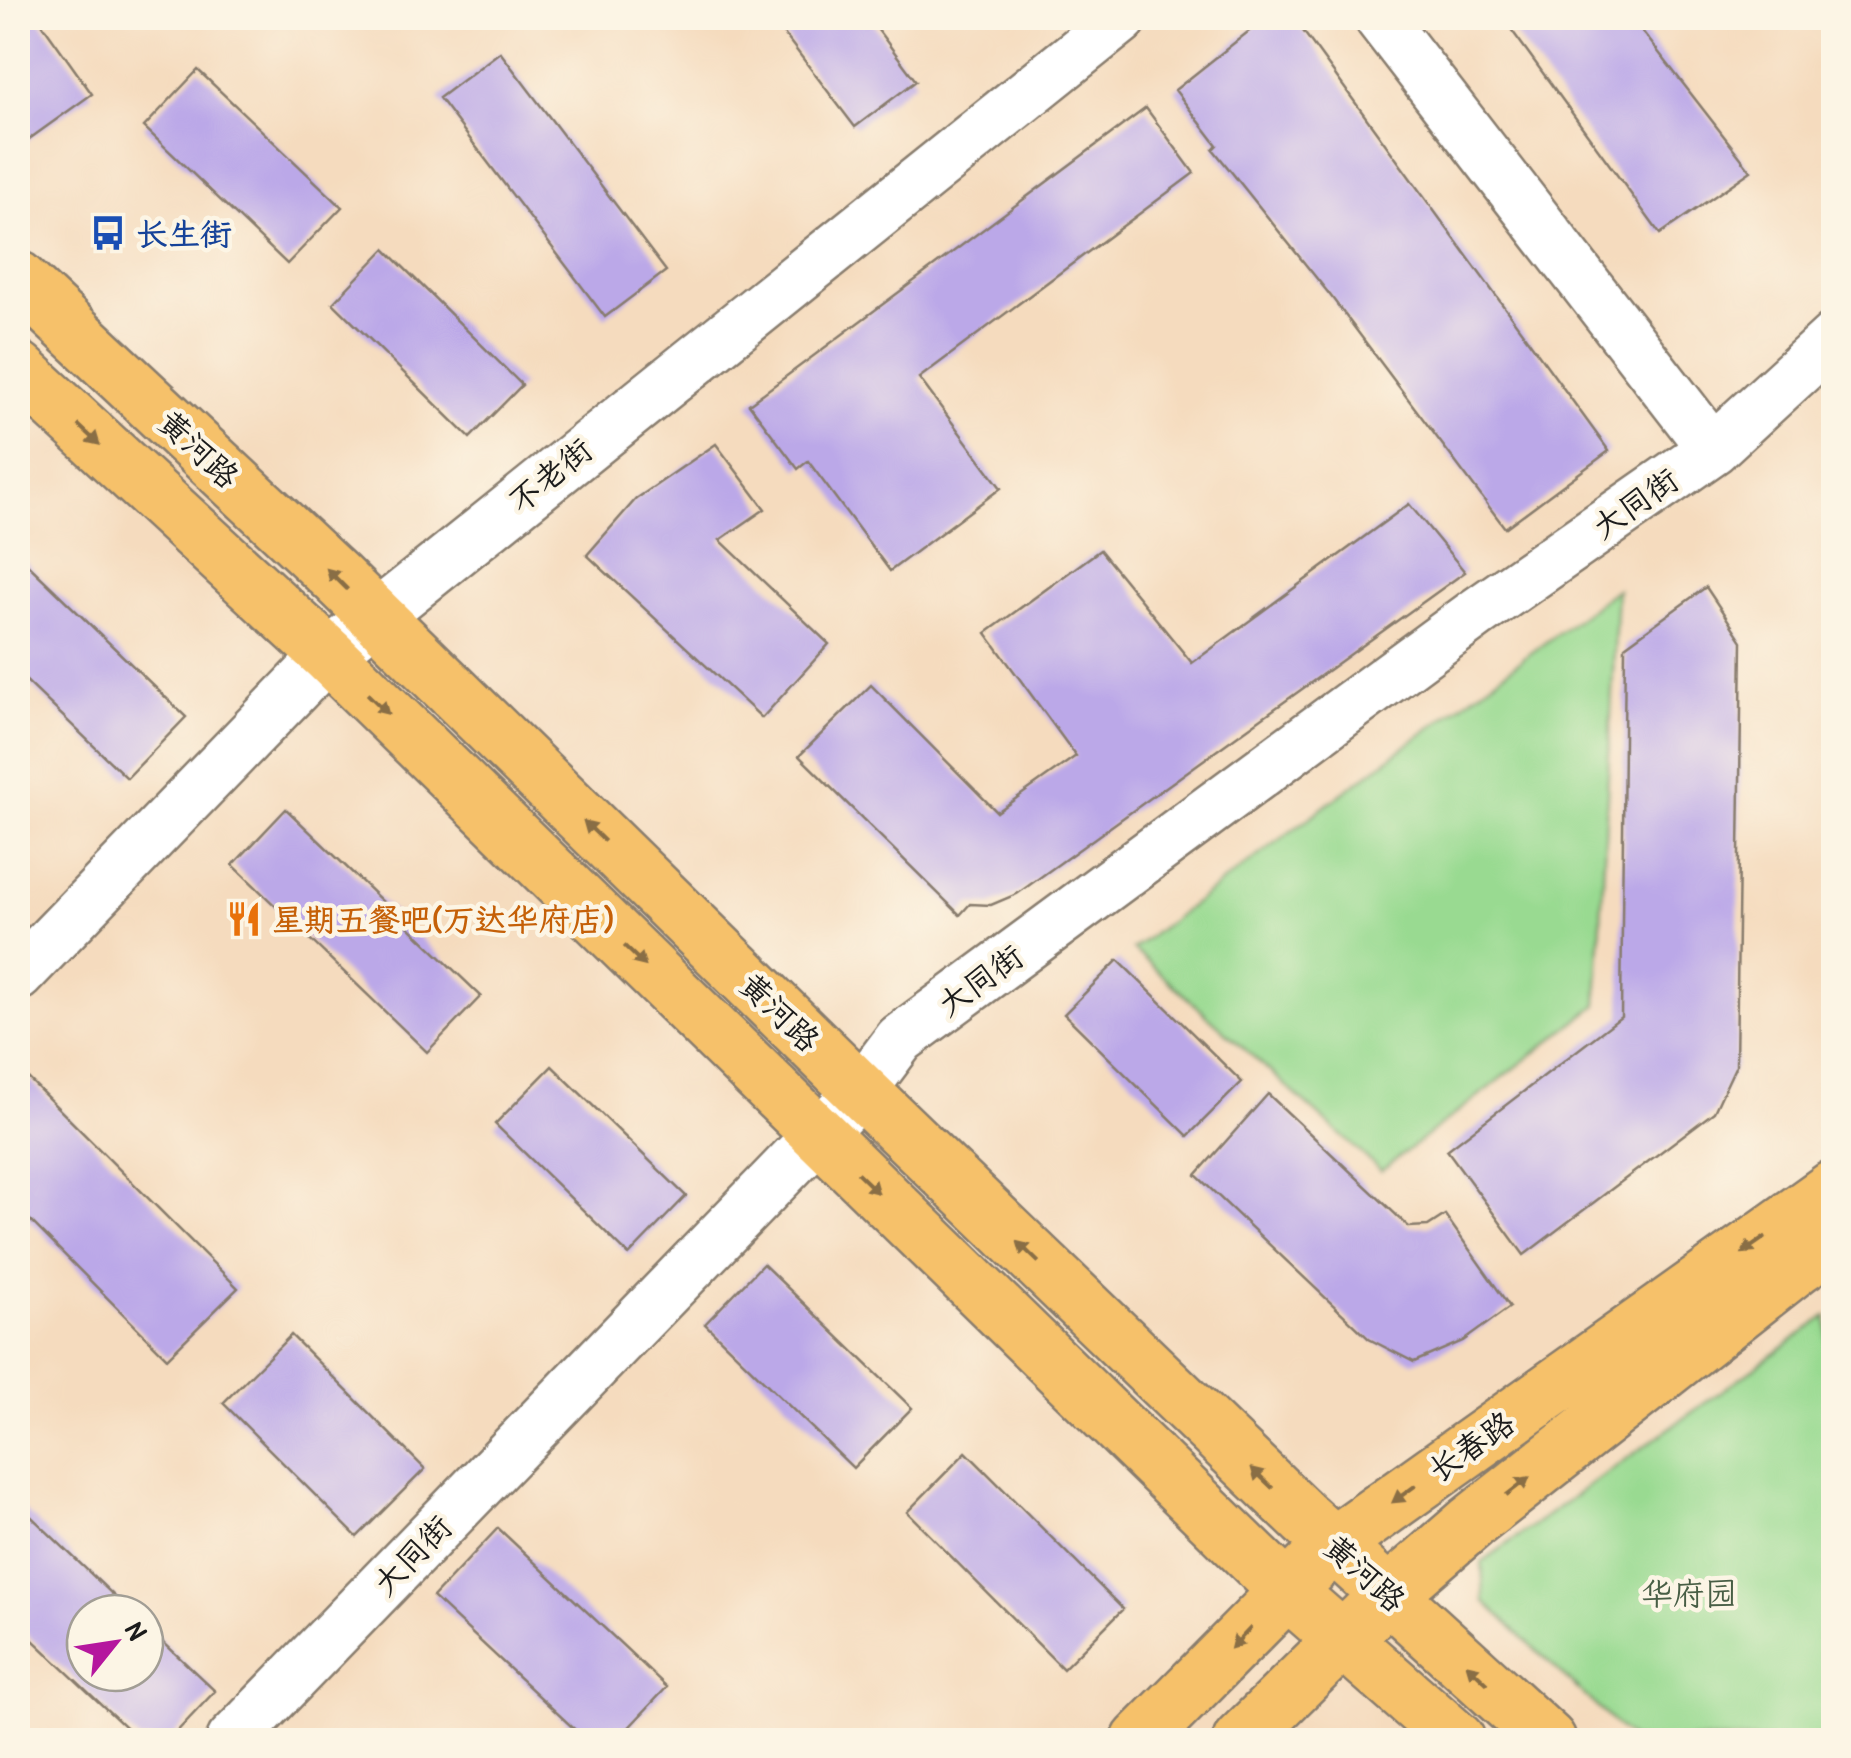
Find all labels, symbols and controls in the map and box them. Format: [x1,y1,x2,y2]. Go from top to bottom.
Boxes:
place label: 长生街 [136,212,232,255]
bus stop icon: 长生街 [89,214,127,252]
street label: 黄河路 [149,401,249,497]
one-way arrow [77,423,101,446]
street label: 不老街 [499,428,601,522]
street label: 大同街 [1583,458,1687,548]
one-way arrow [326,568,350,591]
one-way arrow [366,692,390,715]
one-way arrow [583,820,607,843]
place label: 星期五餐吧(万达华府店) [272,898,614,941]
restaurant icon: 星期五餐吧(万达华府店) [225,900,263,938]
street label: 大同街 [929,934,1031,1026]
one-way arrow [623,944,647,967]
street label: 黄河路 [731,963,829,1061]
one-way arrow [855,1171,879,1195]
one-way arrow [1741,1235,1768,1254]
one-way arrow [1017,1241,1041,1265]
street label: 长春路 [1419,1401,1523,1491]
one-way arrow [1251,1467,1275,1490]
one-way arrow [1506,1476,1531,1497]
one-way arrow [1391,1484,1417,1503]
street label: 大同街 [363,1506,461,1604]
street label: 黄河路 [1315,1525,1415,1621]
park label: 华府园 [1641,1572,1737,1615]
north arrow [65,1593,165,1693]
text: N [116,1615,157,1647]
one-way arrow [1229,1626,1252,1650]
one-way arrow [1465,1664,1490,1686]

